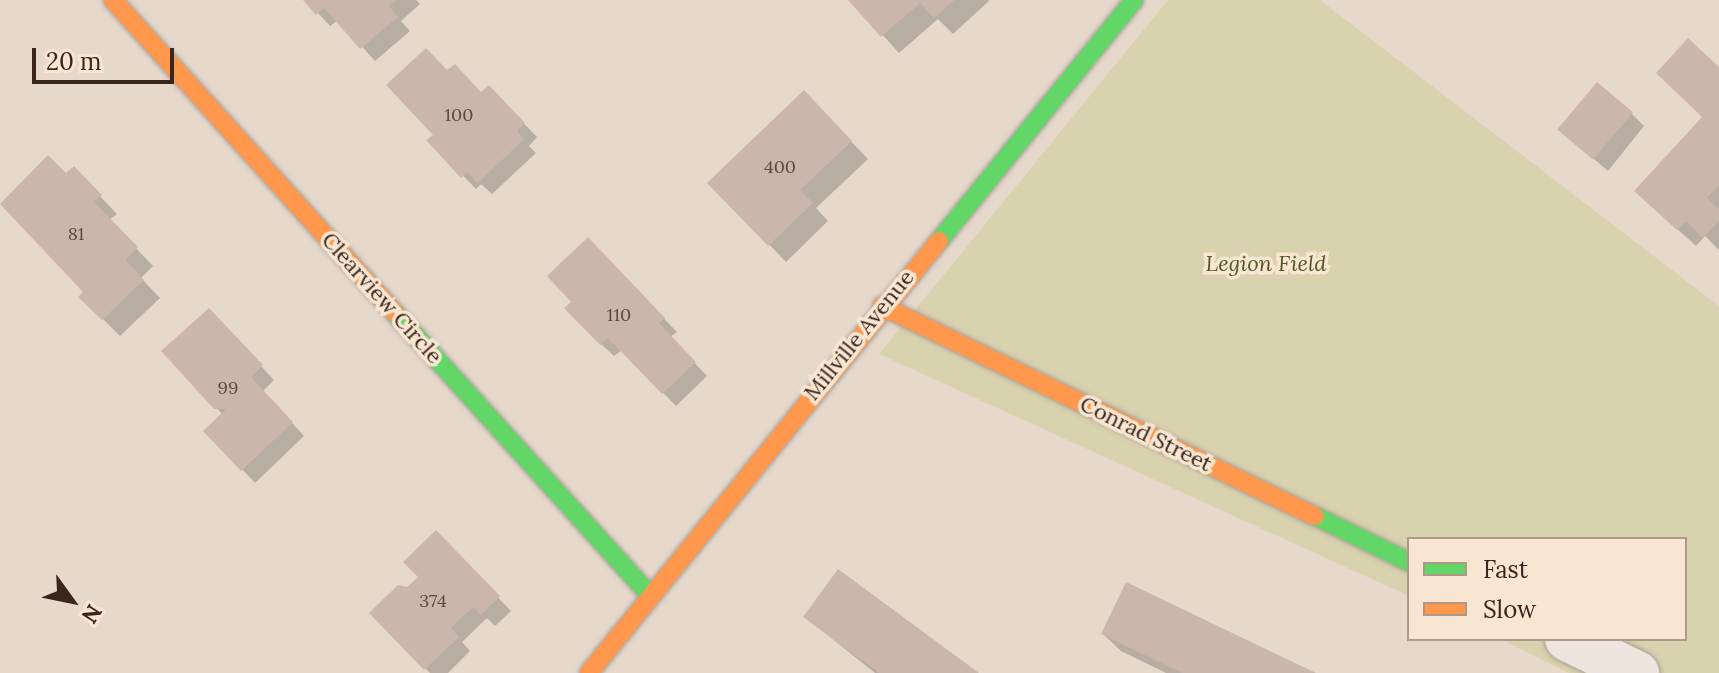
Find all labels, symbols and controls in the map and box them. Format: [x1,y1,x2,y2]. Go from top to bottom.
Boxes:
scale bar [36,32,178,82]
text: 20 m [46,46,102,77]
house number: 100 [445,104,473,126]
house number: 400 [764,156,796,178]
house number: 81 [68,223,84,245]
street label: Clearview Circle [316,227,448,369]
park label: Legion Field [1205,251,1327,277]
street label: Millville Avenue [798,265,920,405]
house number: 110 [607,304,631,326]
house number: 99 [218,377,238,399]
street label: Conrad Street [1076,391,1216,477]
legend [1407,537,1687,641]
text: Fast [1483,554,1528,585]
north arrow [32,561,112,641]
house number: 374 [419,590,447,612]
text: Slow [1483,594,1536,625]
text: N [76,599,109,629]

